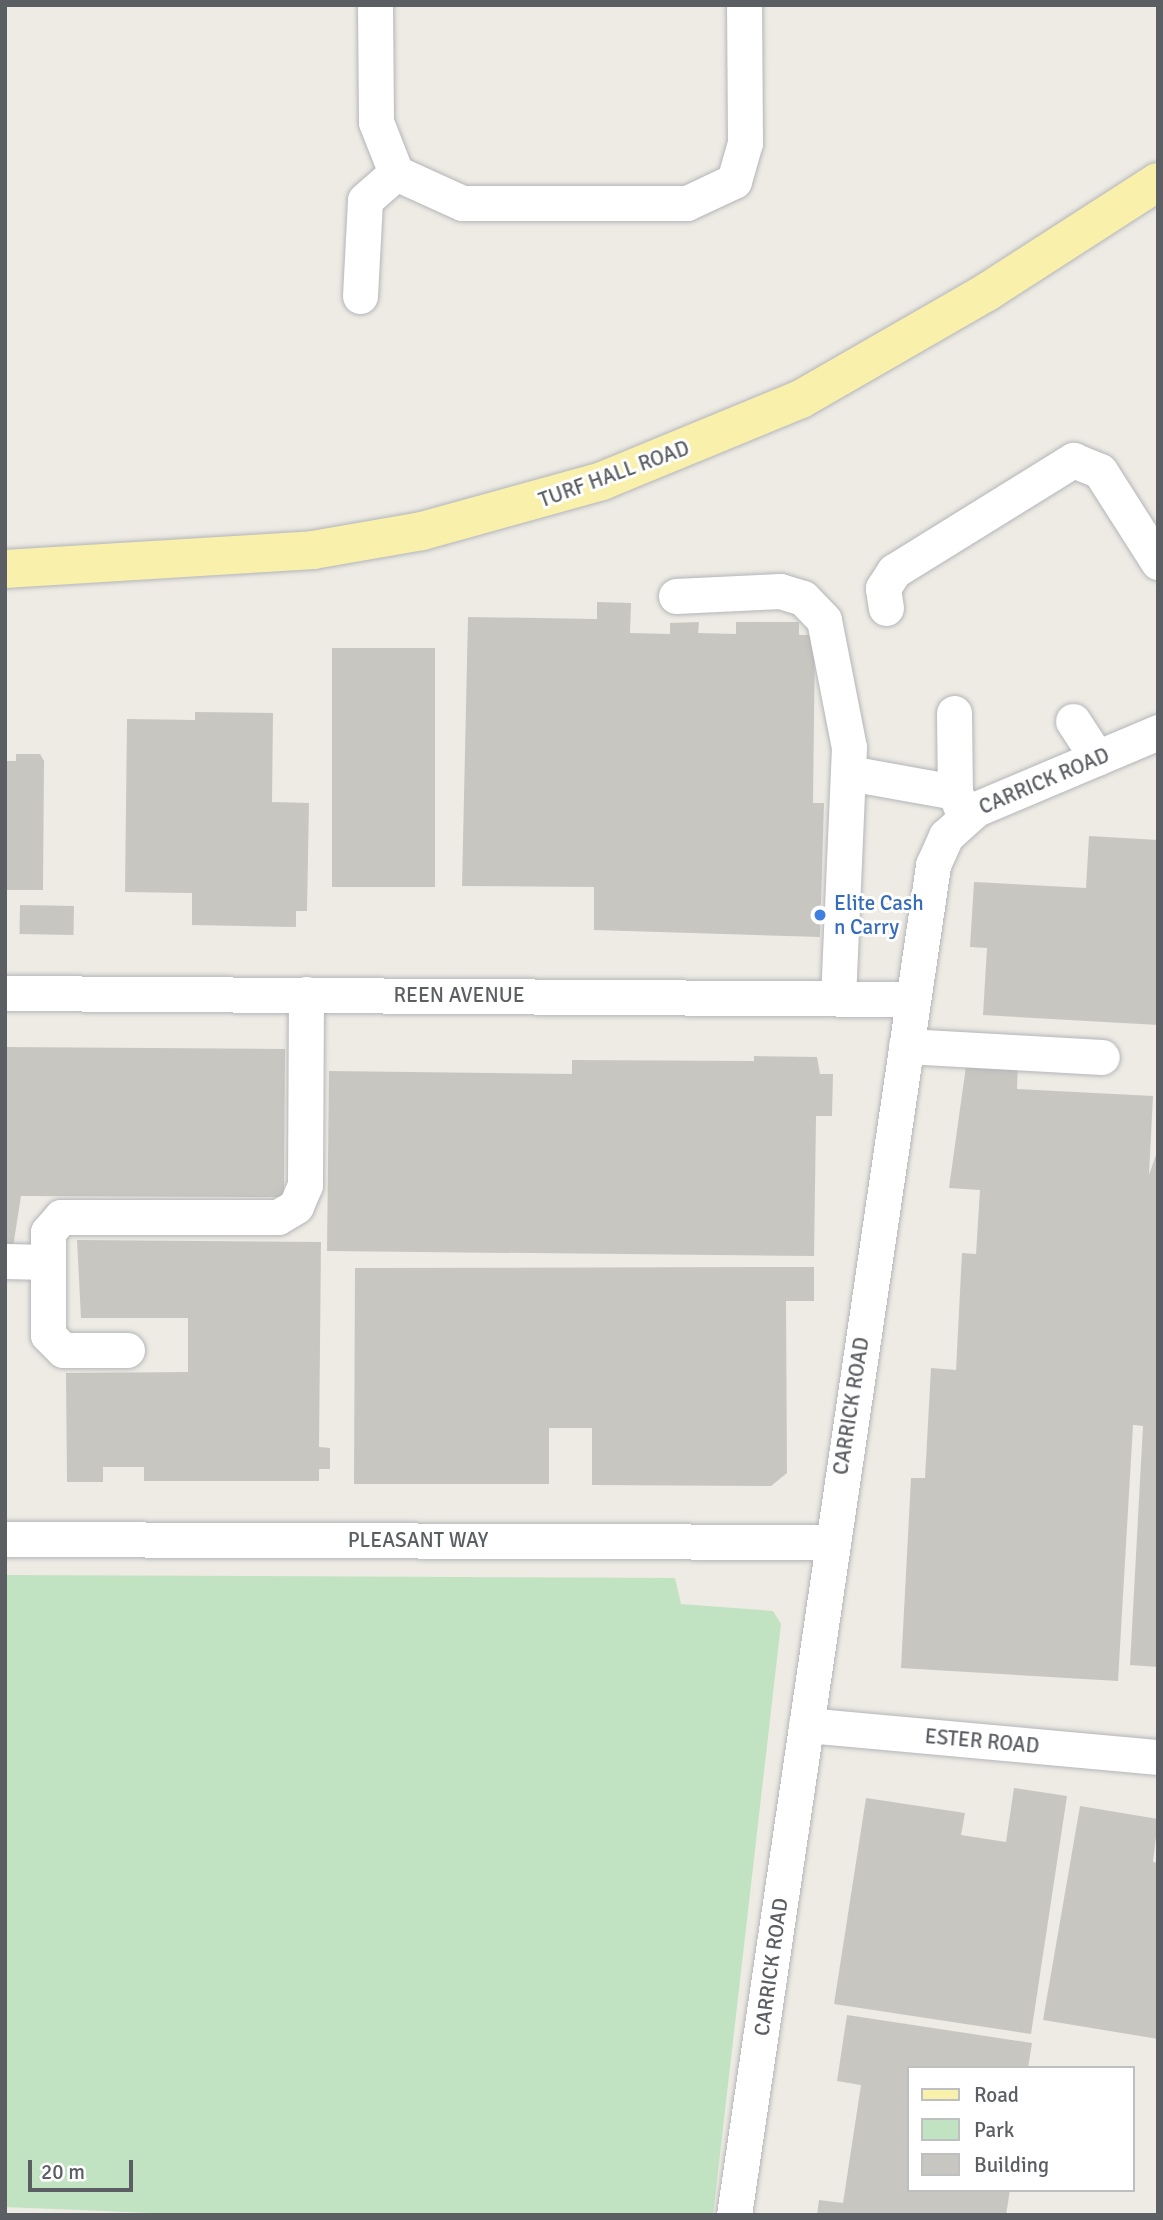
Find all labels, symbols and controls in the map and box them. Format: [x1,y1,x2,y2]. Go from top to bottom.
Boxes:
street label: TURF HALL ROAD [535,435,693,513]
street label: CARRICK ROAD [975,742,1113,820]
place label: Elite Cash n Carry [834,890,924,940]
marker: Elite Cash n Carry [812,907,828,923]
street label: REEN AVENUE [393,982,525,1008]
street label: CARRICK ROAD [828,1335,874,1477]
street label: PLEASANT WAY [348,1527,488,1553]
street label: ESTER ROAD [924,1723,1040,1759]
street label: CARRICK ROAD [749,1896,793,2038]
legend [908,2066,1135,2192]
text: Road [974,2082,1019,2108]
text: Park [974,2117,1014,2143]
scale bar [32,2146,136,2190]
text: Building [974,2152,1049,2178]
text: 20 m [41,2159,85,2185]

